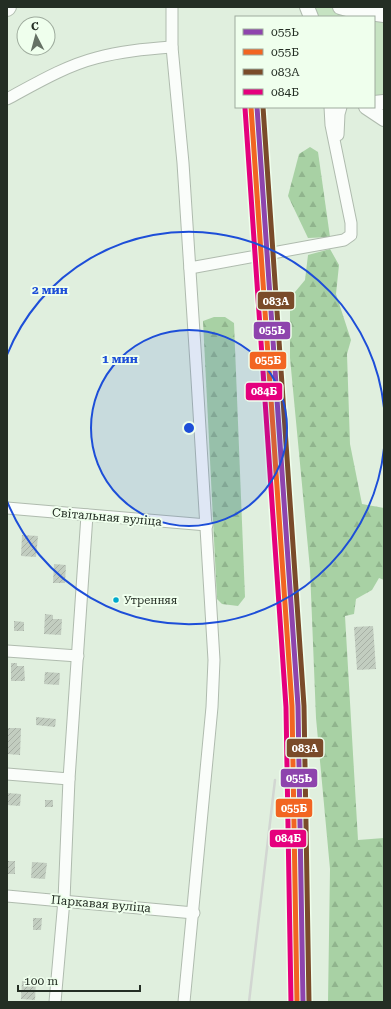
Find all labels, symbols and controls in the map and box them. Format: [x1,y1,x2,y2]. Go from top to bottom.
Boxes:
north arrow [16,16,56,56]
legend [235,16,375,108]
text: С [30,20,40,33]
text: 055Ь [271,25,299,39]
text: 055Б [271,45,299,59]
text: 083А [271,65,300,79]
text: 084Б [271,85,299,99]
text: 2 мин [32,283,68,297]
line badge: 083А [257,291,295,310]
text: 083А [263,295,289,308]
line badge: 055Ь [253,321,291,340]
text: 055Ь [259,324,285,337]
line badge: 055Б [249,351,287,370]
text: 1 мин [102,352,138,366]
text: 055Б [255,354,281,367]
line badge: 084Б [245,382,283,401]
text: 084Б [251,385,277,398]
centre of rings [182,421,196,435]
street label: Світальная вуліца [52,505,163,529]
place label: Утренняя [124,594,177,607]
marker: Утренняя [111,595,121,605]
line badge: 083А [286,738,324,758]
text: 083А [292,742,318,755]
line badge: 055Ь [280,768,318,788]
text: 055Ь [286,772,312,785]
line badge: 055Б [275,798,313,818]
text: 055Б [281,802,307,815]
line badge: 084Б [269,829,307,848]
text: 084Б [275,832,301,845]
street label: Паркавая вуліца [51,893,152,915]
scale bar [18,967,140,993]
text: 100 m [24,974,58,988]

